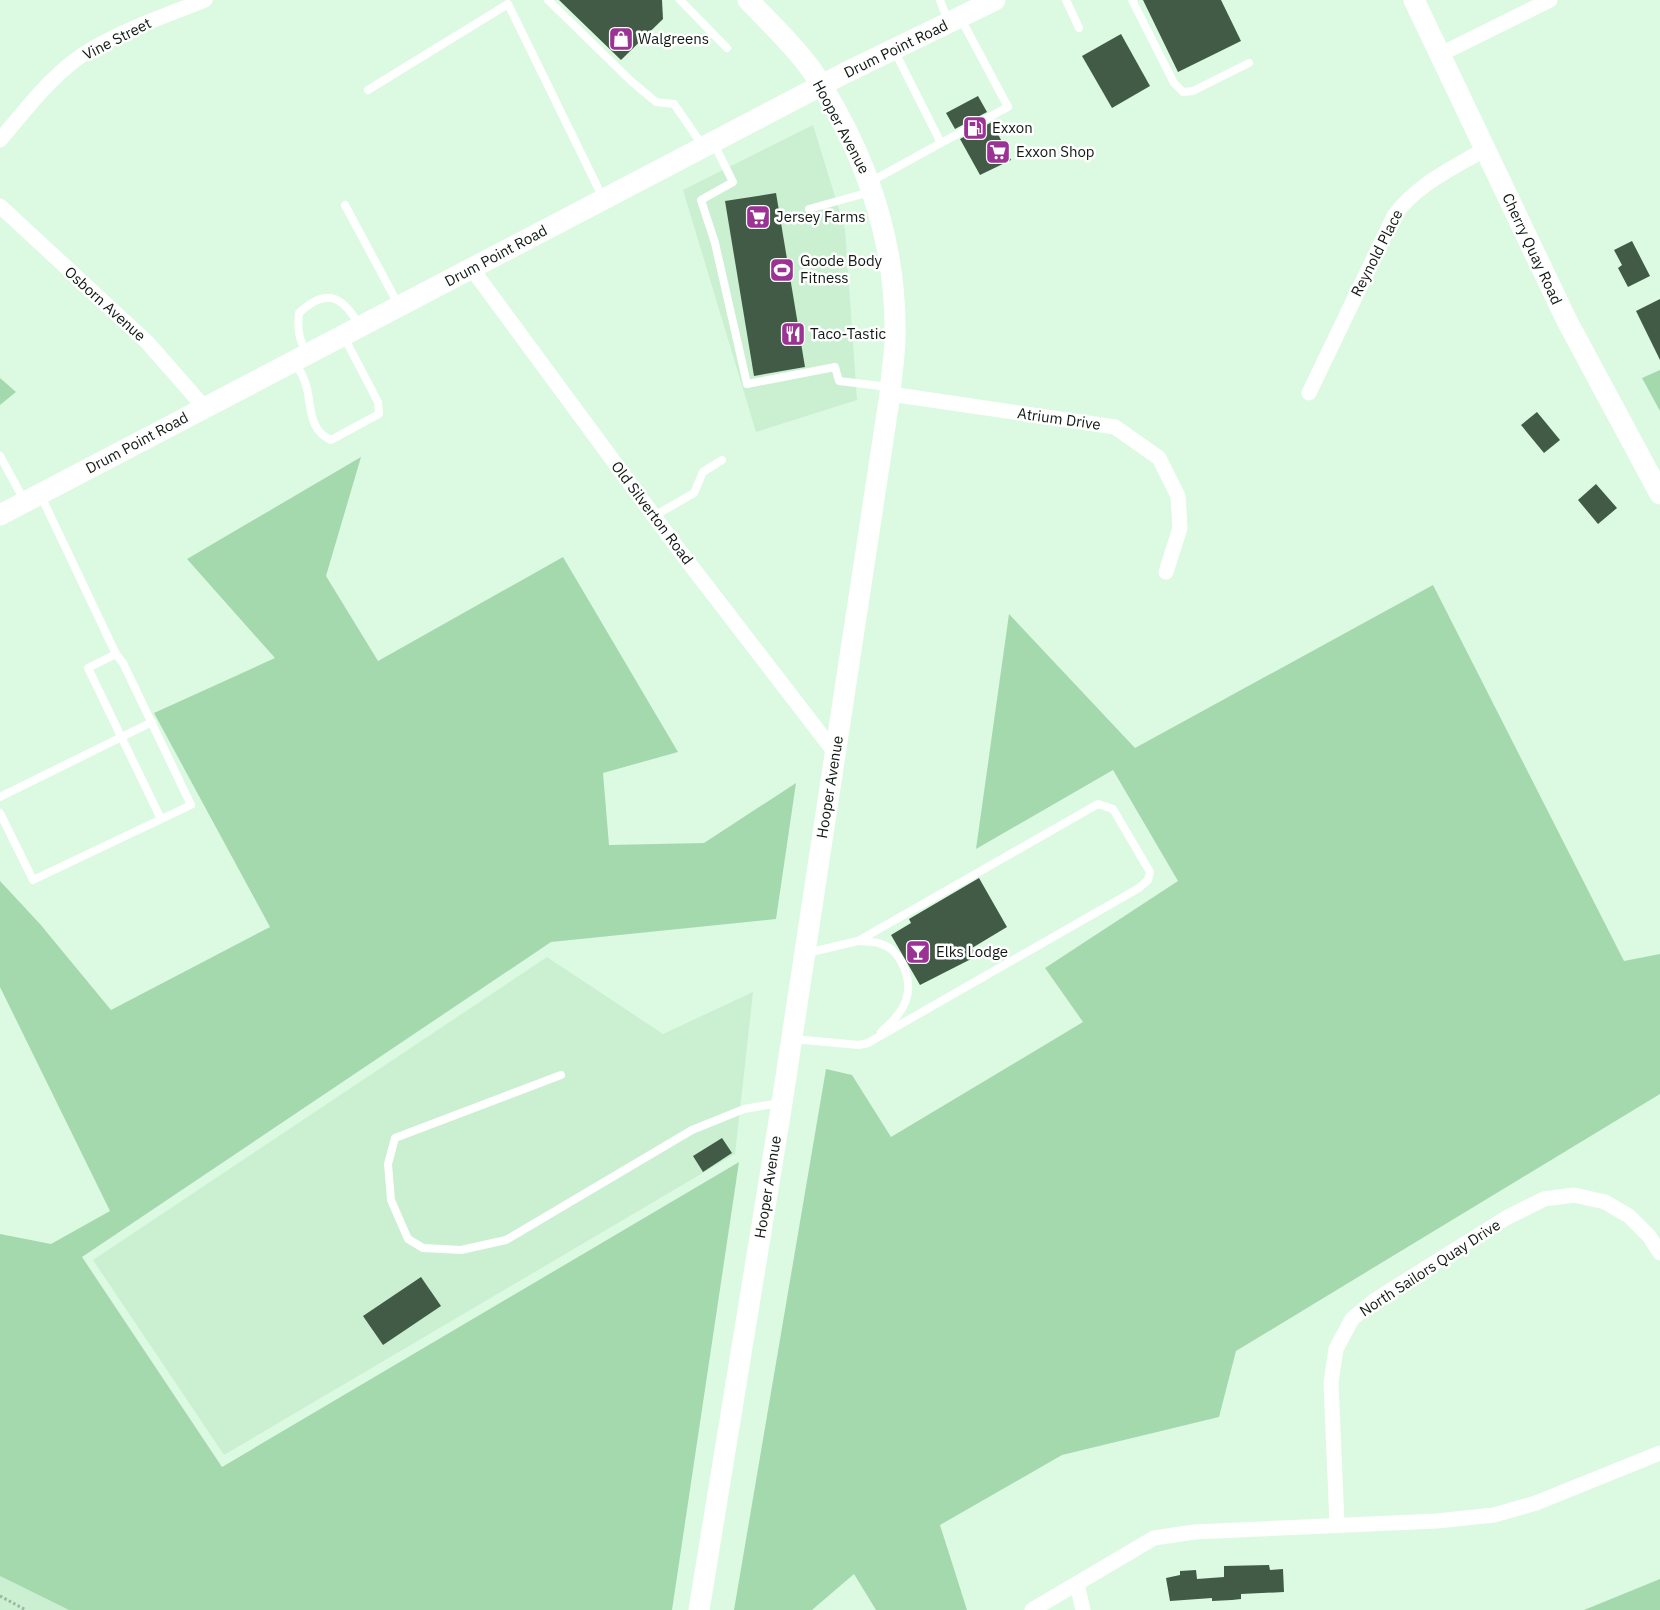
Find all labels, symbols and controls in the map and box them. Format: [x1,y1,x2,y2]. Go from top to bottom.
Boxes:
street label: Vine Street [79,13,154,64]
street label: Drum Point Road [841,15,951,82]
shop icon: Walgreens [608,26,634,52]
place label: Walgreens [638,29,709,48]
street label: Hooper Avenue [809,77,874,177]
fuel station icon: Exxon [962,115,988,141]
place label: Exxon [992,118,1033,137]
supermarket icon: Exxon Shop [985,139,1011,165]
place label: Exxon Shop [1016,142,1095,161]
street label: Cherry Quay Road [1498,190,1567,308]
supermarket icon: Jersey Farms [745,204,771,230]
street label: Reynold Place [1346,206,1407,299]
place label: Jersey Farms [776,207,866,226]
street label: Drum Point Road [441,221,550,291]
place label: Goode Body Fitness [800,251,883,287]
sports icon: Goode Body Fitness [769,257,795,283]
street label: Osborn Avenue [61,262,150,345]
restaurant icon: Taco-Tastic [780,321,806,347]
place label: Taco-Tastic [810,324,887,343]
street label: Atrium Drive [1016,403,1102,434]
street label: Drum Point Road [82,408,191,478]
street label: Old Silverton Road [607,457,697,568]
street label: Hooper Avenue [812,734,847,840]
bar icon: Elks Lodge [905,939,931,965]
place label: Elks Lodge [936,942,1008,961]
street label: Hooper Avenue [750,1134,785,1240]
street label: North Sailors Quay Drive [1356,1215,1504,1320]

